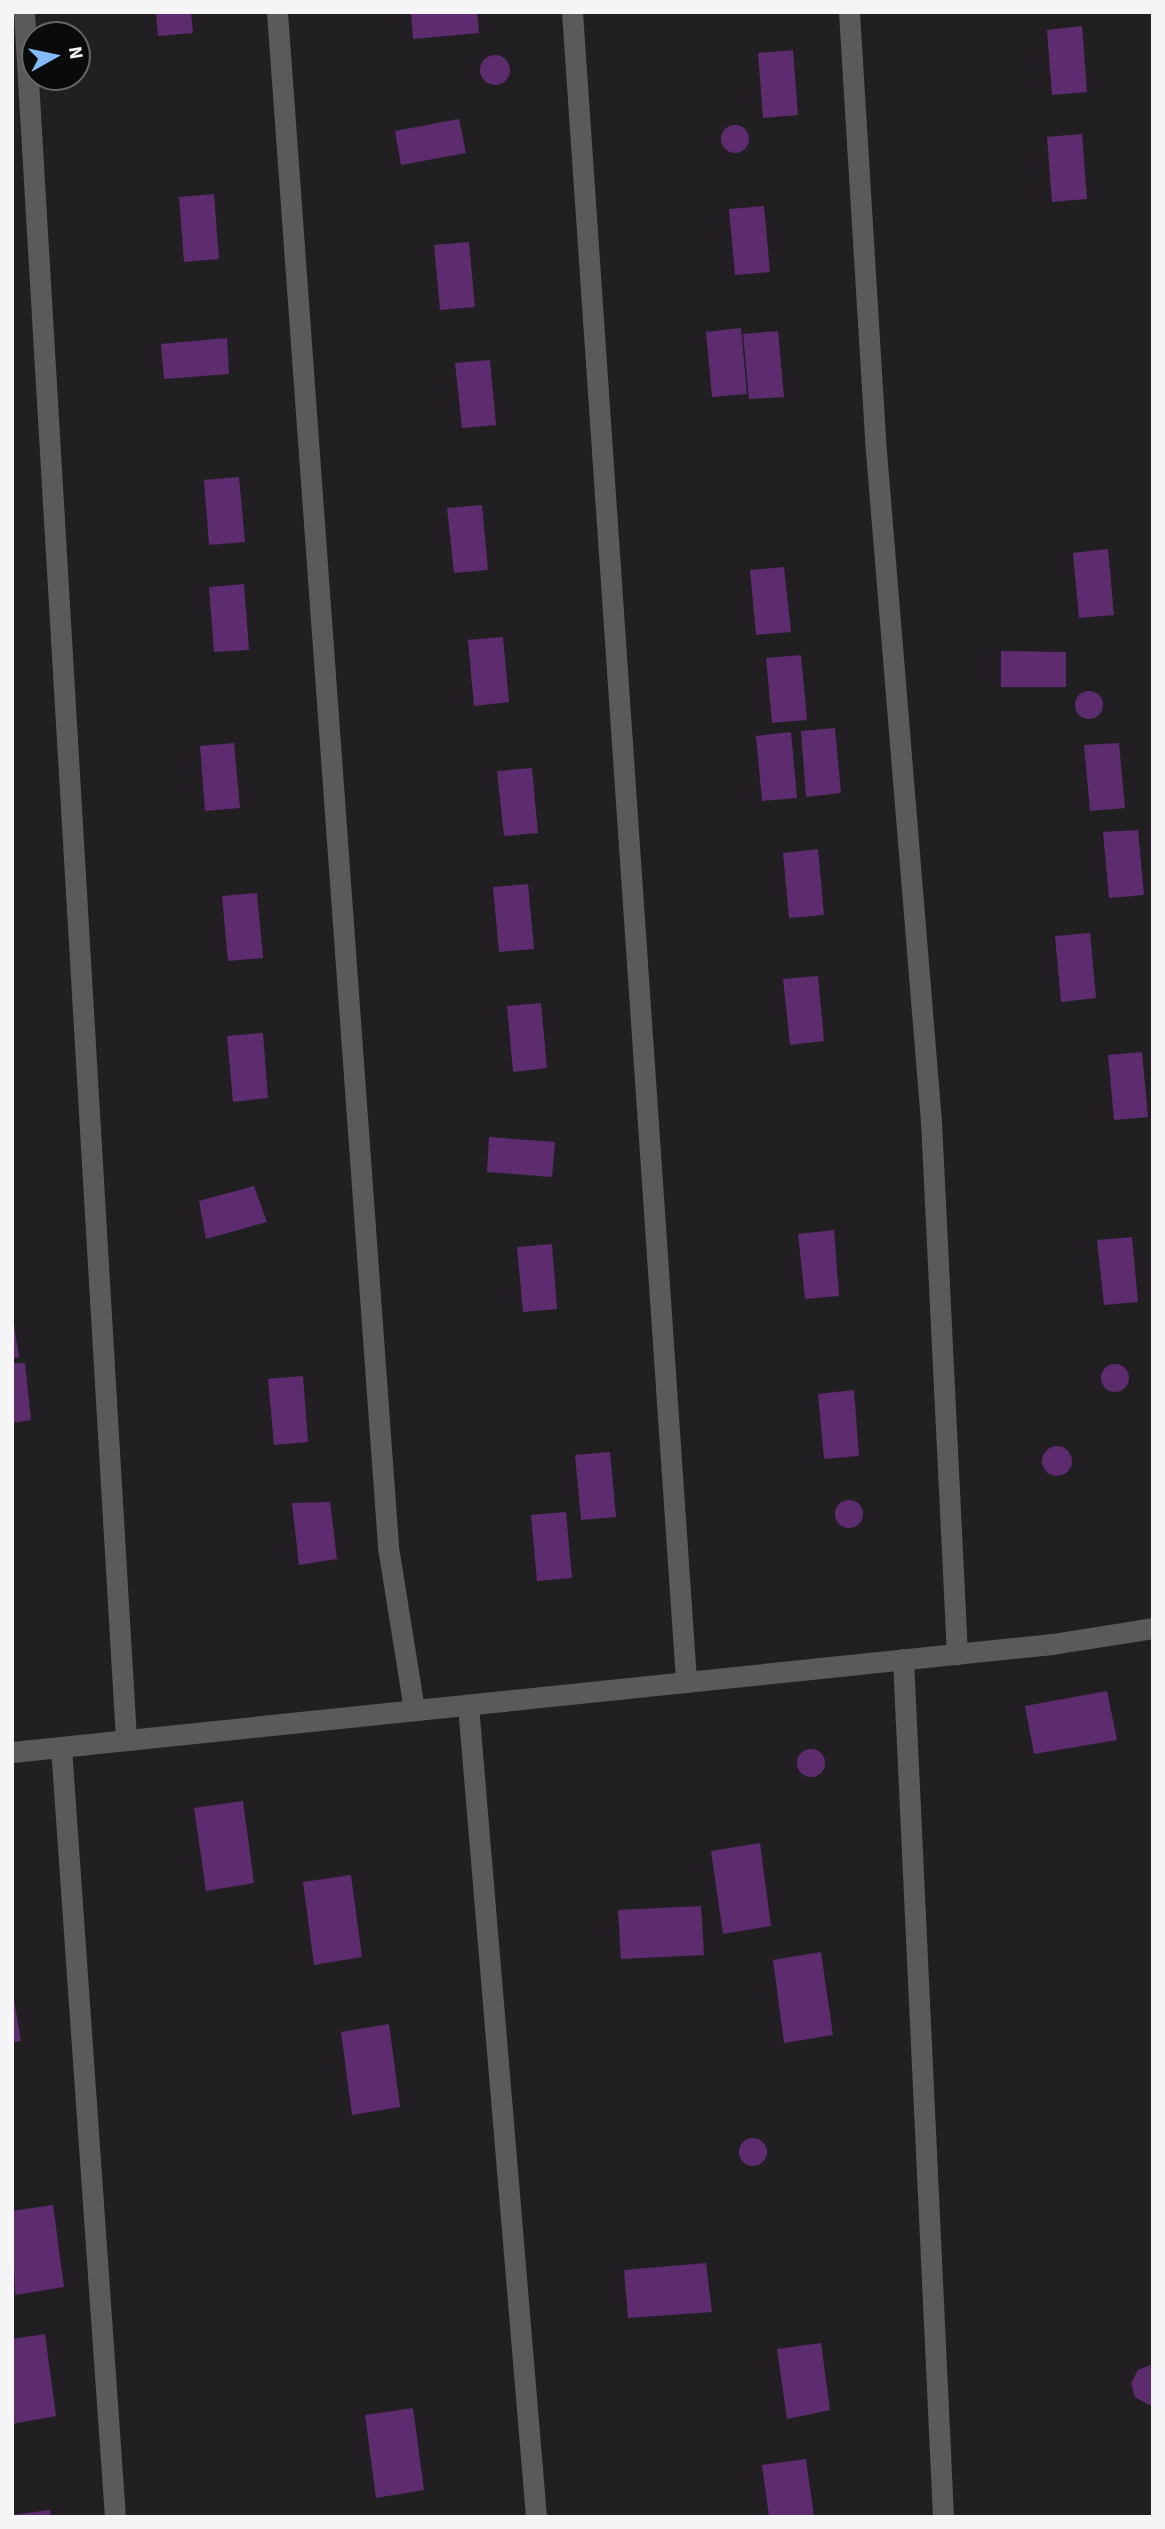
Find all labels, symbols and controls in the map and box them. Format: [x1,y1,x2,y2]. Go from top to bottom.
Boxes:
north arrow [21,21,91,91]
text: N [61,45,90,61]

